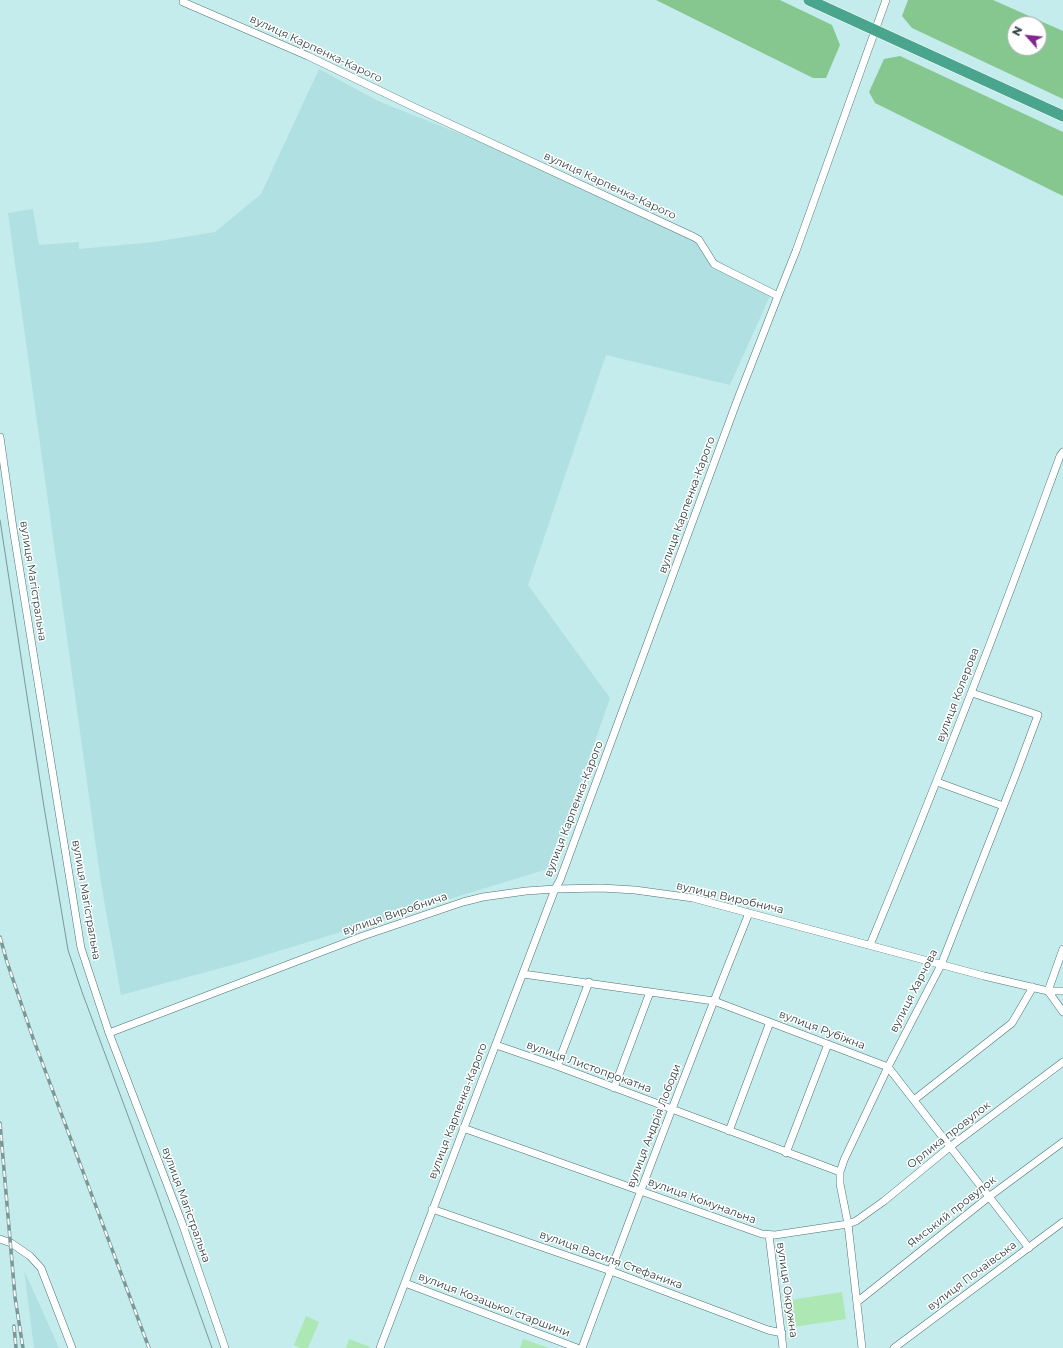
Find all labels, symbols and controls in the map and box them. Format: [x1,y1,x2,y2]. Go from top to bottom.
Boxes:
street label: вулиця Карпенка-Карого [248,12,384,86]
north arrow [1007,16,1047,56]
text: N [1009,24,1025,38]
street label: вулиця Карпенка-Карого [542,149,678,223]
street label: вулиця Карпенка-Карого [656,435,718,575]
street label: вулиця Магістральна [17,520,49,642]
street label: вулиця Колерова [934,646,982,744]
street label: вулиця Карпенка-Карого [542,739,606,879]
street label: вулиця Магістральна [69,839,103,961]
street label: вулиця Виробнича [675,879,785,917]
street label: вулиця Виробнича [341,890,449,938]
street label: вулиця Харчова [887,947,941,1035]
street label: вулиця Рубіжна [777,1008,867,1052]
street label: вулиця Листопрокатна [525,1038,653,1096]
street label: вулиця Карпенка-Карого [426,1041,490,1181]
street label: вулиця Андрія Лободи [624,1062,684,1190]
street label: Орлика провулок [905,1098,993,1172]
street label: вулиця Магістральна [159,1146,213,1264]
street label: Ямський провулок [905,1173,999,1251]
street label: вулиця Комунальна [646,1175,758,1227]
street label: вулиця Василя Стефаника [538,1228,684,1292]
street label: вулиця Почаївська [925,1238,1019,1314]
street label: вулиця Окружна [774,1241,800,1339]
street label: вулиця Козацької старшини [416,1270,572,1340]

